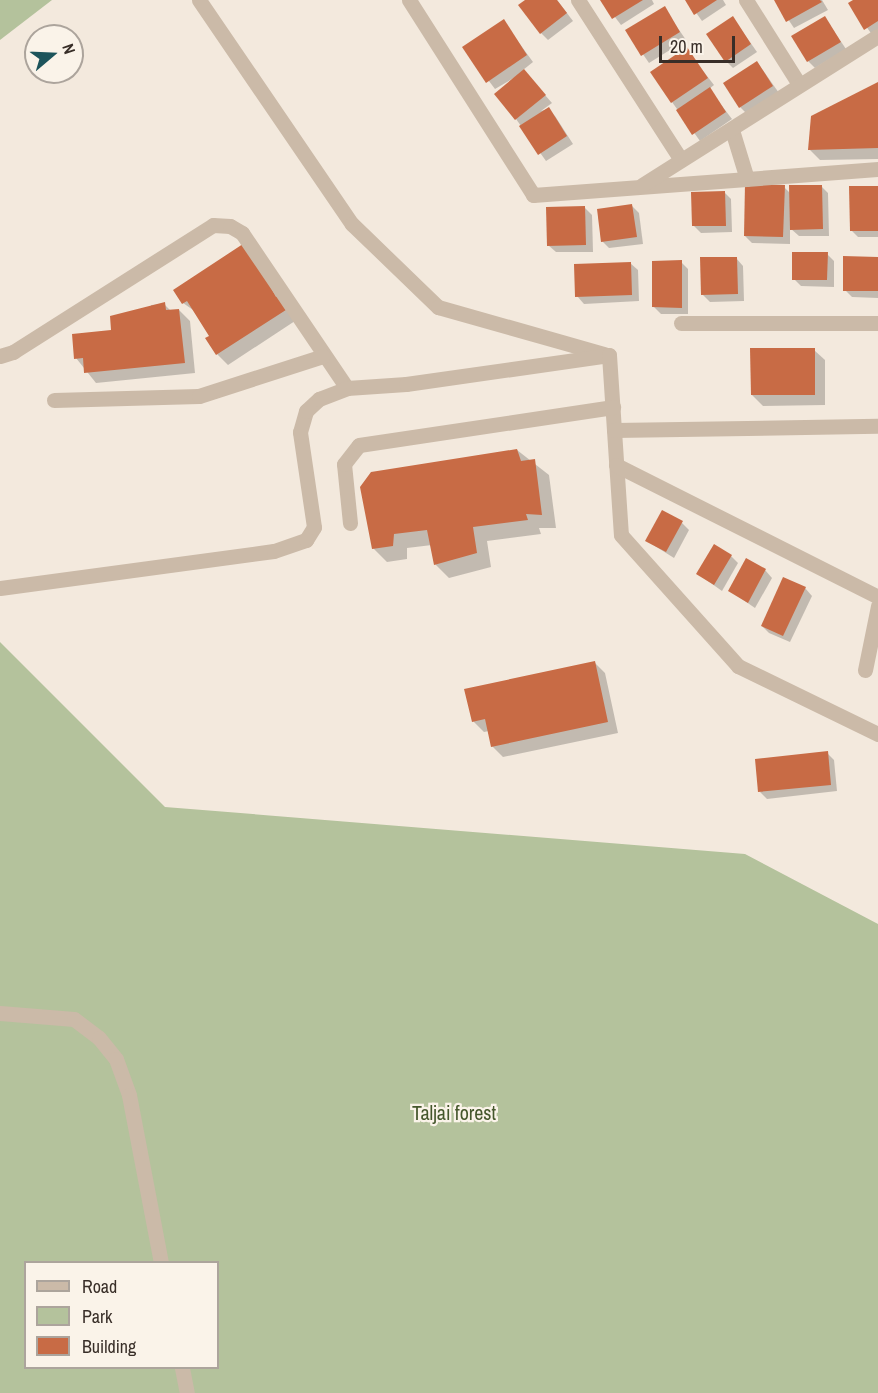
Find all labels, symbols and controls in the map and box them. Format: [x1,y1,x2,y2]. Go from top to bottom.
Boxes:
north arrow [24,24,84,84]
scale bar [662,24,738,62]
text: 20 m [670,34,703,59]
text: N [57,41,81,57]
park label: Taljai forest [412,1100,496,1124]
legend [24,1261,219,1369]
text: Road [82,1274,117,1299]
text: Park [82,1304,112,1329]
text: Building [82,1334,136,1359]

